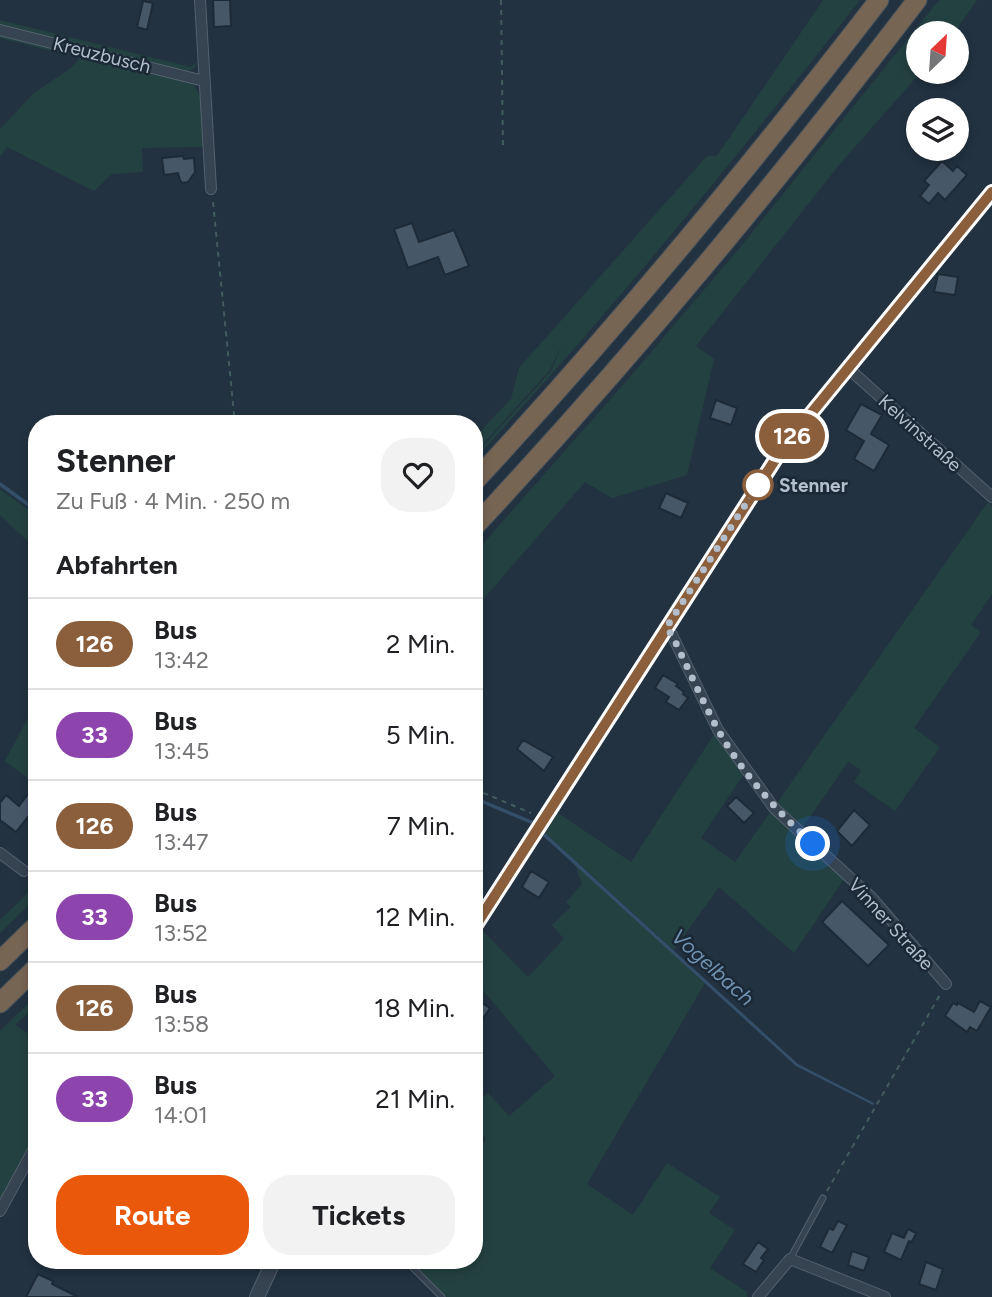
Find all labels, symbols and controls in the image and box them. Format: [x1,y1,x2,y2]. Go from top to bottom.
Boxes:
north arrow [906,21,970,84]
map controls [906,21,969,161]
street label: Kreuzbusch [51,32,153,78]
button: layers [906,98,969,161]
street label: Kelvinstraße [874,390,966,476]
line badge: 126 [752,413,832,459]
text: 126 [773,421,811,450]
button: heart [381,438,455,512]
text: Stenner [56,441,176,480]
marker: Stenner [743,470,773,500]
place label: Stenner [779,474,848,497]
text: Zu Fuß · 4 Min. · 250 m [56,487,290,515]
text: Abfahrten [56,549,178,581]
text: Bus [154,614,197,646]
text: 2 Min. [386,628,455,660]
text: 126 [76,629,113,658]
text: 13:42 [154,646,209,674]
text: Bus [154,705,197,737]
text: 5 Min. [386,719,455,751]
text: 33 [81,720,108,749]
text: 13:45 [154,737,209,765]
text: Bus [154,796,197,828]
text: 7 Min. [387,810,455,842]
text: 126 [76,811,113,840]
your location [795,826,830,861]
text: 13:47 [154,828,208,856]
street label: Vinner Straße [844,873,938,975]
text: Bus [154,887,197,919]
text: 12 Min. [375,901,455,933]
text: 33 [81,902,108,931]
text: 13:52 [154,919,208,947]
water label: Vogelbach [667,924,760,1011]
text: Bus [154,978,197,1010]
text: 18 Min. [374,992,455,1024]
text: 126 [76,993,113,1022]
text: 13:58 [154,1010,209,1038]
text: Bus [154,1069,197,1101]
text: 21 Min. [375,1083,455,1115]
text: 33 [81,1084,108,1113]
text: 14:01 [154,1101,208,1129]
button: Route [56,1175,249,1255]
button: Tickets [263,1175,455,1255]

